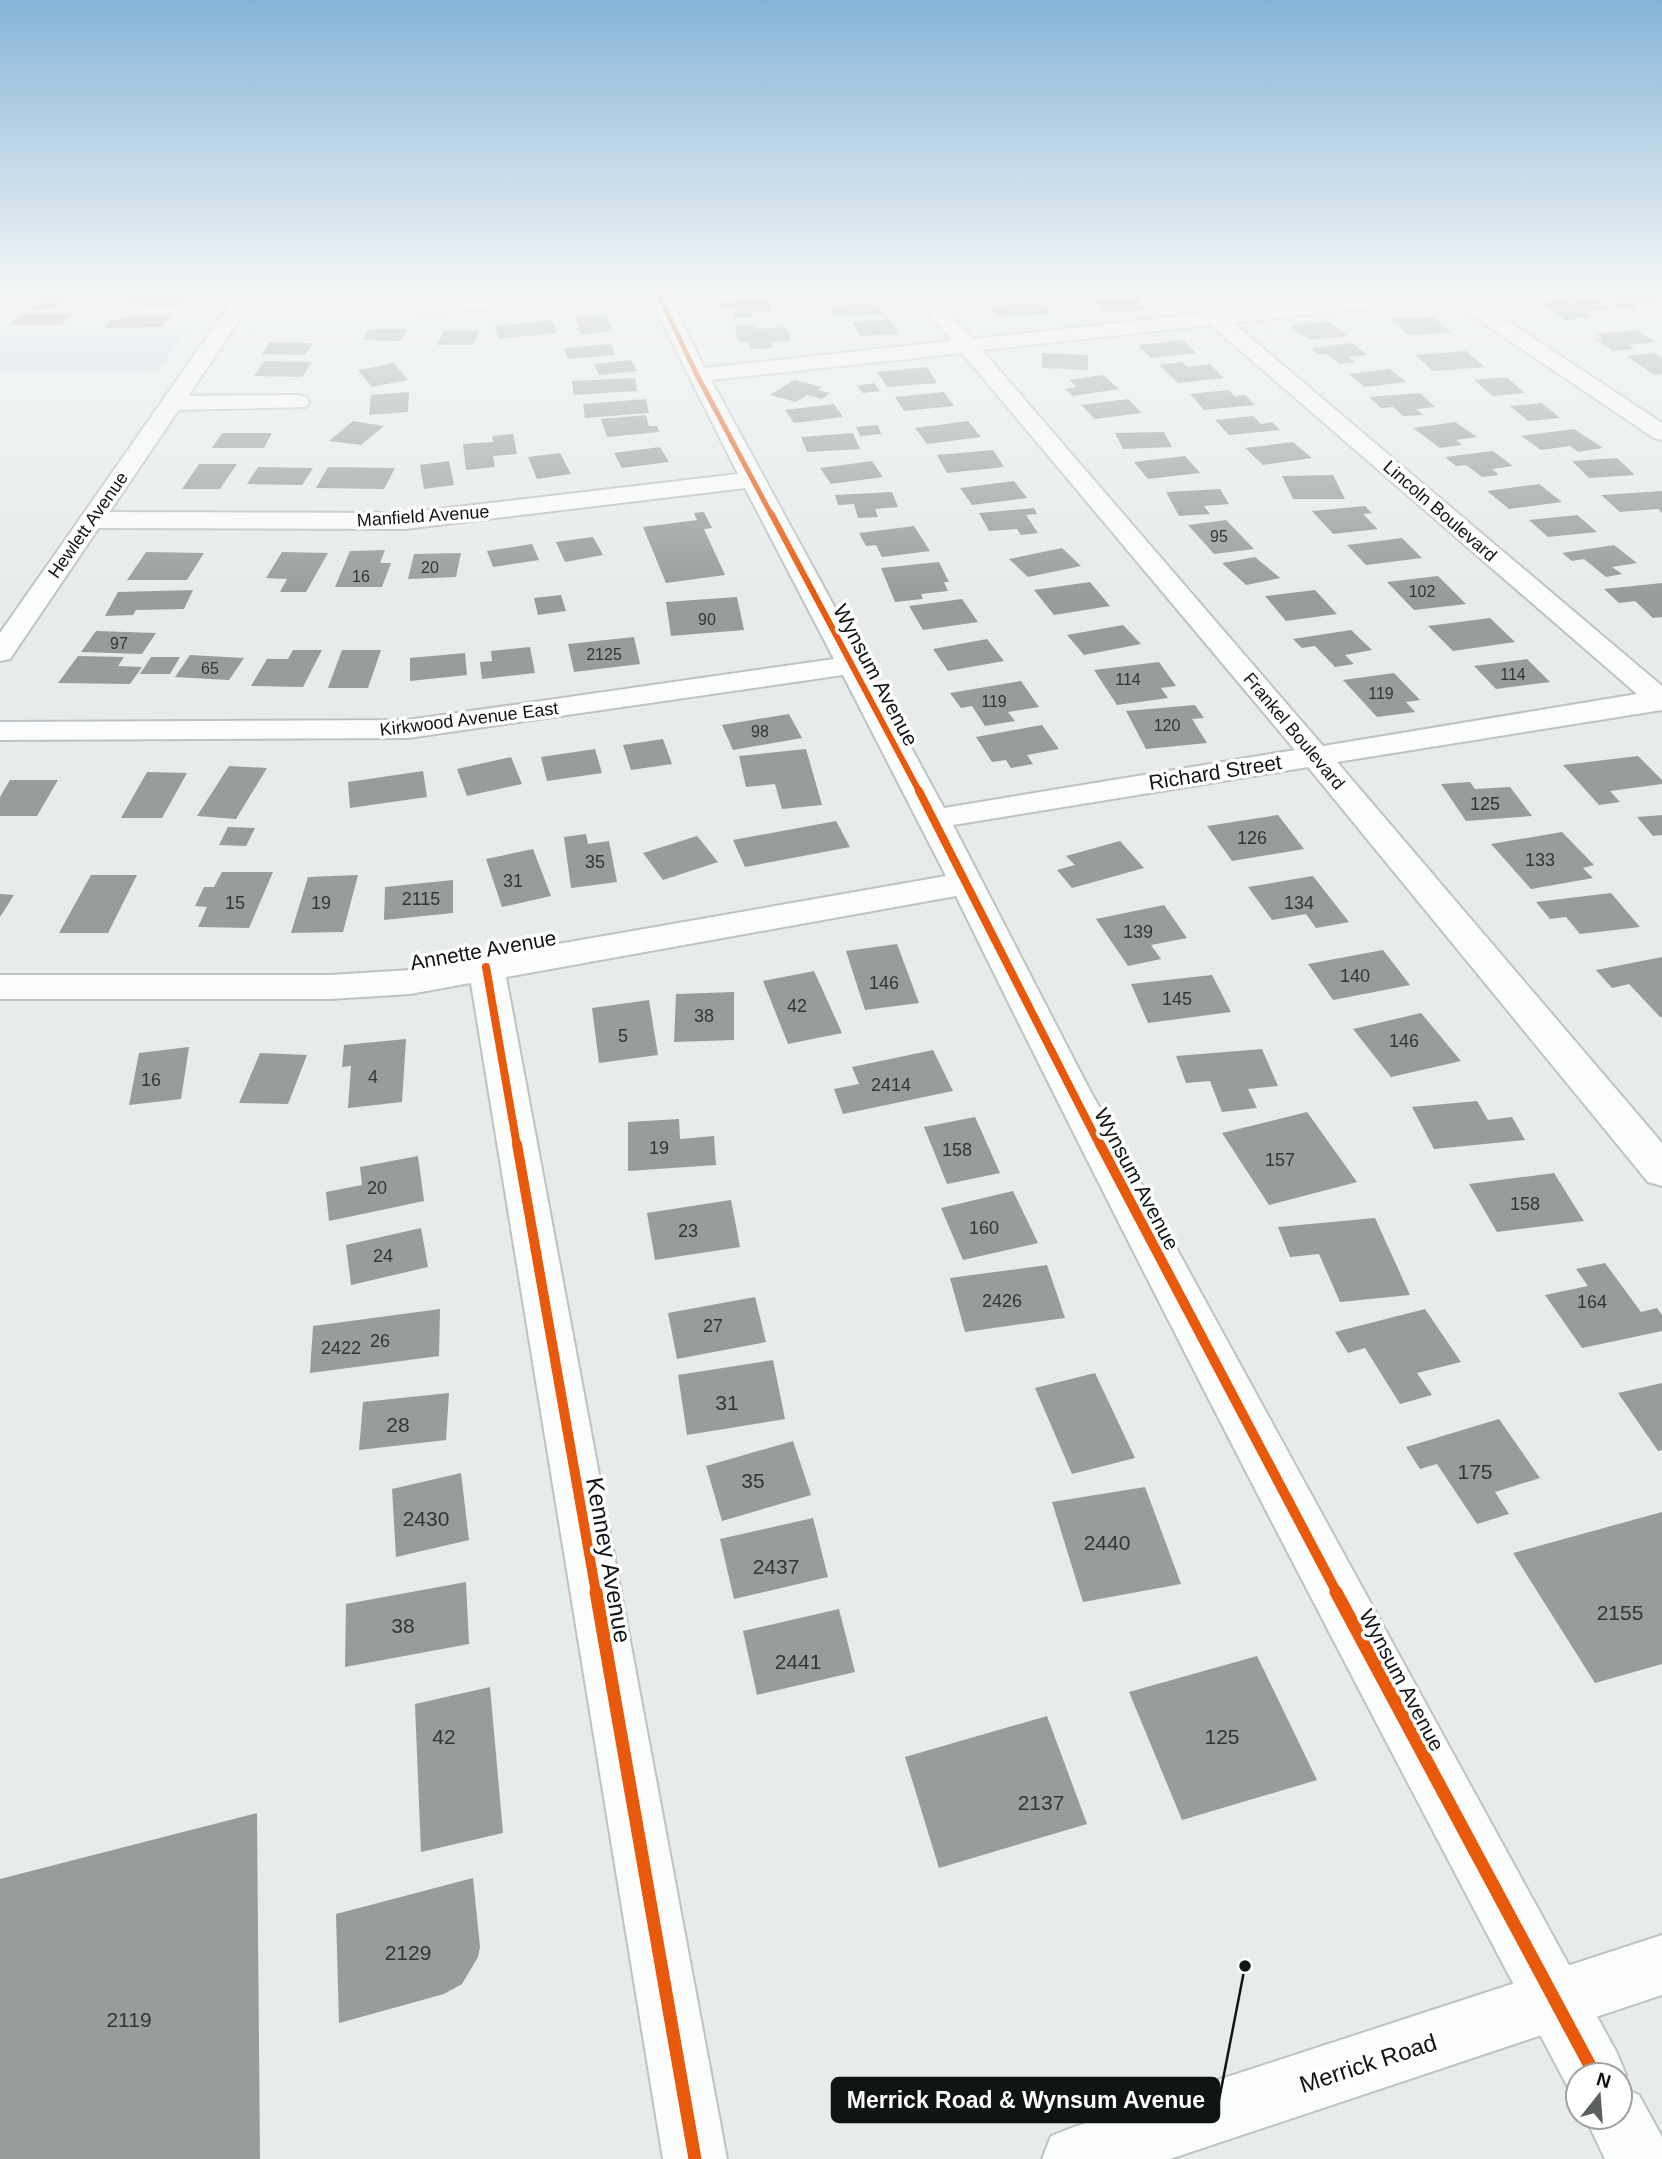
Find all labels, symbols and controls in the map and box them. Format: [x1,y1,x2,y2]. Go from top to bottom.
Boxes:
street label: Lincoln Boulevard [1379,457,1501,565]
street label: Hewlett Avenue [44,468,132,582]
street label: Manfield Avenue [356,501,490,531]
house number: 95 [1210,528,1228,545]
house number: 20 [421,559,439,576]
house number: 16 [352,568,370,585]
house number: 102 [1409,583,1435,600]
street label: Wynsum Avenue [829,600,923,750]
house number: 90 [698,611,716,628]
house number: 97 [110,635,128,652]
house number: 2125 [586,646,622,663]
house number: 65 [201,660,219,677]
house number: 114 [1500,666,1526,683]
street label: Frankel Boulevard [1239,669,1349,793]
house number: 114 [1115,671,1141,688]
house number: 119 [1368,685,1394,702]
house number: 119 [981,693,1007,710]
street label: Kirkwood Avenue East [379,698,559,740]
house number: 120 [1154,717,1180,734]
house number: 98 [751,723,769,740]
street label: Richard Street [1147,750,1283,794]
house number: 125 [1470,794,1500,814]
house number: 126 [1237,828,1267,848]
house number: 133 [1525,850,1555,870]
house number: 35 [585,852,605,872]
house number: 31 [503,871,523,891]
house number: 2115 [402,889,440,909]
house number: 15 [225,893,245,913]
house number: 19 [311,893,331,913]
house number: 134 [1284,893,1314,913]
house number: 139 [1123,922,1153,942]
street label: Annette Avenue [408,926,558,974]
house number: 140 [1340,966,1370,986]
house number: 146 [869,973,899,993]
house number: 145 [1162,989,1192,1009]
house number: 42 [787,996,807,1016]
house number: 38 [694,1006,714,1026]
house number: 5 [618,1026,628,1046]
house number: 146 [1389,1031,1419,1051]
house number: 4 [368,1067,378,1087]
house number: 16 [141,1070,161,1090]
house number: 2414 [871,1075,911,1095]
street label: Wynsum Avenue [1090,1104,1184,1254]
house number: 19 [649,1138,669,1158]
house number: 158 [942,1140,972,1160]
house number: 157 [1265,1150,1295,1170]
house number: 20 [367,1178,387,1198]
house number: 158 [1510,1194,1540,1214]
house number: 160 [969,1218,999,1238]
house number: 23 [678,1221,698,1241]
house number: 24 [373,1246,393,1266]
house number: 2426 [982,1291,1022,1311]
house number: 164 [1577,1292,1607,1312]
house number: 27 [703,1316,723,1336]
house number: 26 [370,1331,390,1351]
house number: 2422 [321,1338,361,1358]
house number: 31 [715,1391,739,1414]
house number: 28 [386,1413,410,1436]
house number: 175 [1457,1460,1493,1483]
house number: 35 [741,1469,765,1492]
street label: Kenney Avenue [581,1475,637,1645]
house number: 2430 [403,1507,449,1530]
house number: 2440 [1084,1531,1130,1554]
house number: 2437 [753,1555,799,1578]
house number: 2155 [1597,1601,1643,1624]
street label: Wynsum Avenue [1355,1605,1449,1755]
house number: 38 [391,1614,415,1637]
house number: 2441 [775,1650,821,1673]
house number: 42 [432,1725,456,1748]
house number: 125 [1204,1725,1240,1748]
house number: 2137 [1018,1791,1064,1814]
house number: 2129 [385,1941,431,1964]
house number: 2119 [106,2008,152,2031]
street label: Merrick Road [1296,2028,1440,2098]
north arrow [1564,2061,1634,2131]
text: N [1594,2068,1613,2092]
callout: Merrick Road & Wynsum Avenue [832,2078,1219,2122]
text: Merrick Road & Wynsum Avenue [847,2087,1205,2113]

